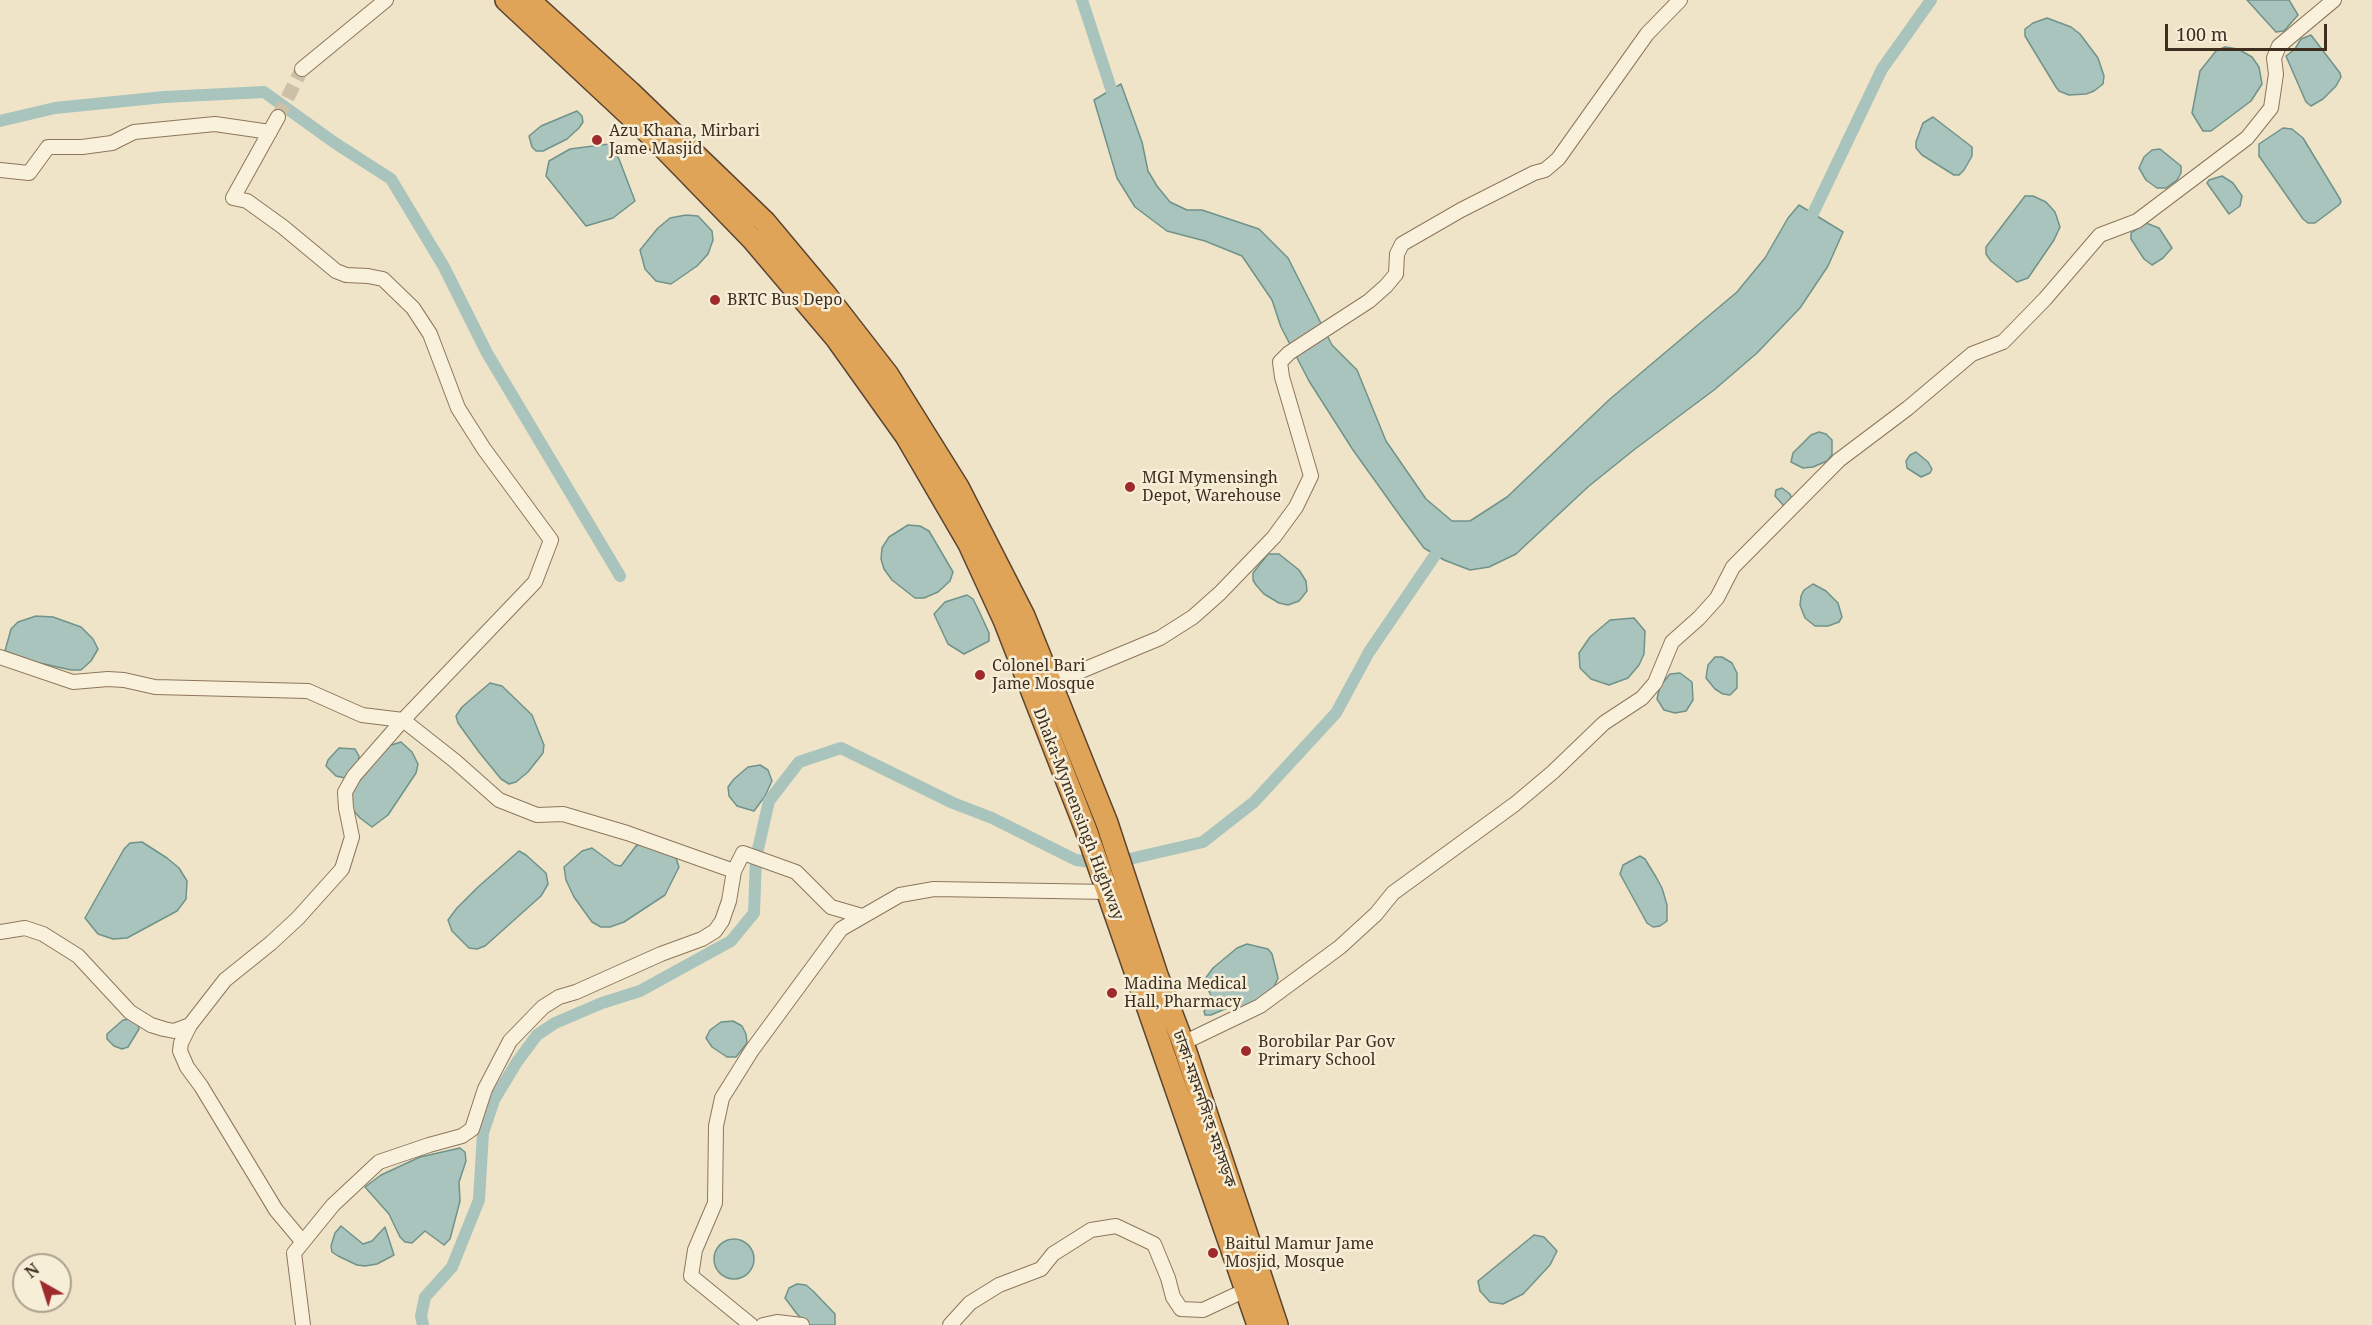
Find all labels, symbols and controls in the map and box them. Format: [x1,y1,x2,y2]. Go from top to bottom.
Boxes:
scale bar [2168,12,2330,50]
text: 100 m [2176,22,2228,46]
place label: Azu Khana, Mirbari Jame Masjid [609,121,760,159]
marker: Azu Khana, Mirbari Jame Masjid [590,133,604,147]
place label: BRTC Bus Depo [727,290,842,310]
marker: BRTC Bus Depo [708,293,722,307]
place label: MGI Mymensingh Depot, Warehouse [1142,468,1281,506]
marker: MGI Mymensingh Depot, Warehouse [1123,480,1137,494]
place label: Colonel Bari Jame Mosque [992,656,1095,694]
marker: Colonel Bari Jame Mosque [973,668,987,682]
street label: Dhaka-Mymensingh Highway [1029,705,1127,923]
place label: Madina Medical Hall, Pharmacy [1124,974,1247,1012]
marker: Madina Medical Hall, Pharmacy [1105,986,1119,1000]
street label: ঢাকা-ময়মনসিংহ মহাসড়ক [1168,1028,1240,1190]
place label: Borobilar Par Gov Primary School [1258,1032,1395,1070]
marker: Borobilar Par Gov Primary School [1239,1044,1253,1058]
place label: Baitul Mamur Jame Mosjid, Mosque [1225,1234,1374,1272]
marker: Baitul Mamur Jame Mosjid, Mosque [1206,1246,1220,1260]
north arrow [12,1253,72,1313]
text: N [20,1258,44,1283]

